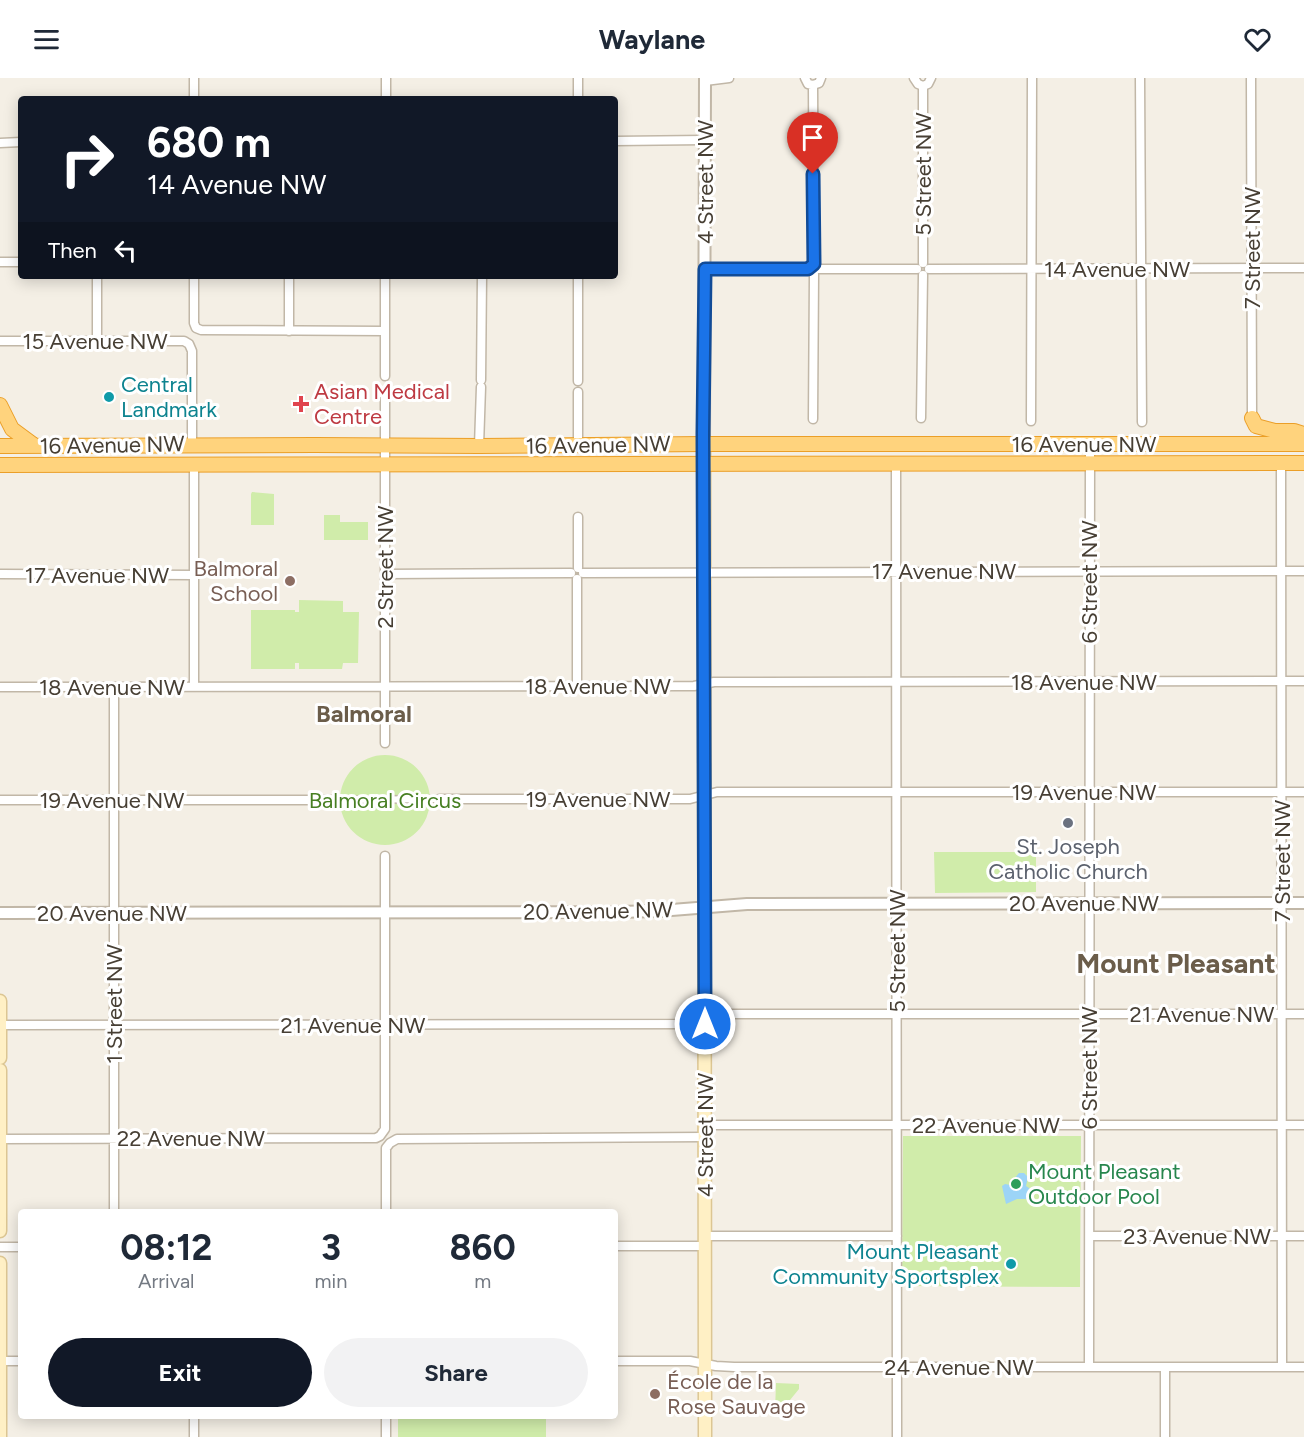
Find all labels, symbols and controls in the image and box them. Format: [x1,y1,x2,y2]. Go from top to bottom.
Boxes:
icon: menu [30,23,63,56]
text: Waylane [599,23,705,56]
icon: heart [1241,23,1274,56]
pin [787,112,838,174]
street label: 5 Street NW [910,112,937,236]
text: 680 m [147,117,271,168]
icon: right [48,120,126,198]
street label: 4 Street NW [692,120,719,244]
icon: arrive [796,121,829,154]
text: 14 Avenue NW [147,168,326,201]
street label: 7 Street NW [1239,187,1266,309]
icon: left [109,234,142,267]
text: Then [48,237,97,264]
street label: 14 Avenue NW [1044,256,1190,283]
street label: 15 Avenue NW [22,328,168,355]
place label: Central Landmark [121,371,217,423]
place label: Asian Medical Centre [314,378,450,430]
marker: Central Landmark [102,390,116,404]
marker: Asian Medical Centre [292,395,310,413]
street label: 16 Avenue NW [39,430,185,460]
street label: 16 Avenue NW [525,430,671,460]
street label: 16 Avenue NW [1012,431,1156,458]
street label: 2 Street NW [372,506,399,628]
street label: 6 Street NW [1076,520,1103,644]
place label: Balmoral School [194,555,278,607]
street label: 17 Avenue NW [872,558,1016,585]
street label: 17 Avenue NW [25,562,169,589]
marker: Balmoral School [283,574,297,588]
street label: 18 Avenue NW [1011,669,1157,696]
street label: 18 Avenue NW [525,673,671,700]
street label: 18 Avenue NW [39,674,185,701]
district label: Balmoral [316,699,412,728]
street label: 19 Avenue NW [1012,779,1156,806]
street label: 19 Avenue NW [526,786,670,813]
street label: 19 Avenue NW [40,787,184,814]
park label: Balmoral Circus [309,787,461,814]
street label: 7 Street NW [1269,800,1296,922]
marker: St. Joseph Catholic Church [1061,816,1075,830]
place label: St. Joseph Catholic Church [988,833,1148,885]
street label: 5 Street NW [884,889,911,1013]
street label: 20 Avenue NW [1009,890,1159,917]
street label: 20 Avenue NW [523,896,673,926]
street label: 20 Avenue NW [37,900,187,927]
street label: 1 Street NW [101,944,128,1064]
district label: Mount Pleasant [1076,946,1276,980]
position arrow [673,992,737,1056]
street label: 21 Avenue NW [1130,1001,1274,1028]
street label: 6 Street NW [1076,1006,1103,1130]
street label: 21 Avenue NW [281,1012,425,1039]
street label: 4 Street NW [692,1073,719,1197]
street label: 22 Avenue NW [912,1112,1060,1139]
street label: 22 Avenue NW [117,1125,265,1152]
place label: Mount Pleasant Outdoor Pool [1028,1158,1181,1210]
marker: Mount Pleasant Outdoor Pool [1009,1177,1023,1191]
street label: 23 Avenue NW [1123,1223,1271,1250]
text: 08:12 [120,1226,212,1269]
text: 3 [321,1226,341,1269]
text: 860 [450,1226,516,1269]
place label: Mount Pleasant Community Sportsplex [772,1238,1000,1290]
marker: Mount Pleasant Community Sportsplex [1004,1257,1018,1271]
text: Arrival [138,1269,195,1293]
text: min [315,1269,347,1293]
text: m [474,1269,491,1293]
button: Exit [48,1338,312,1407]
button: Share [324,1338,588,1407]
street label: 24 Avenue NW [884,1354,1034,1381]
place label: École de la Rose Sauvage [667,1368,806,1420]
marker: École de la Rose Sauvage [648,1387,662,1401]

